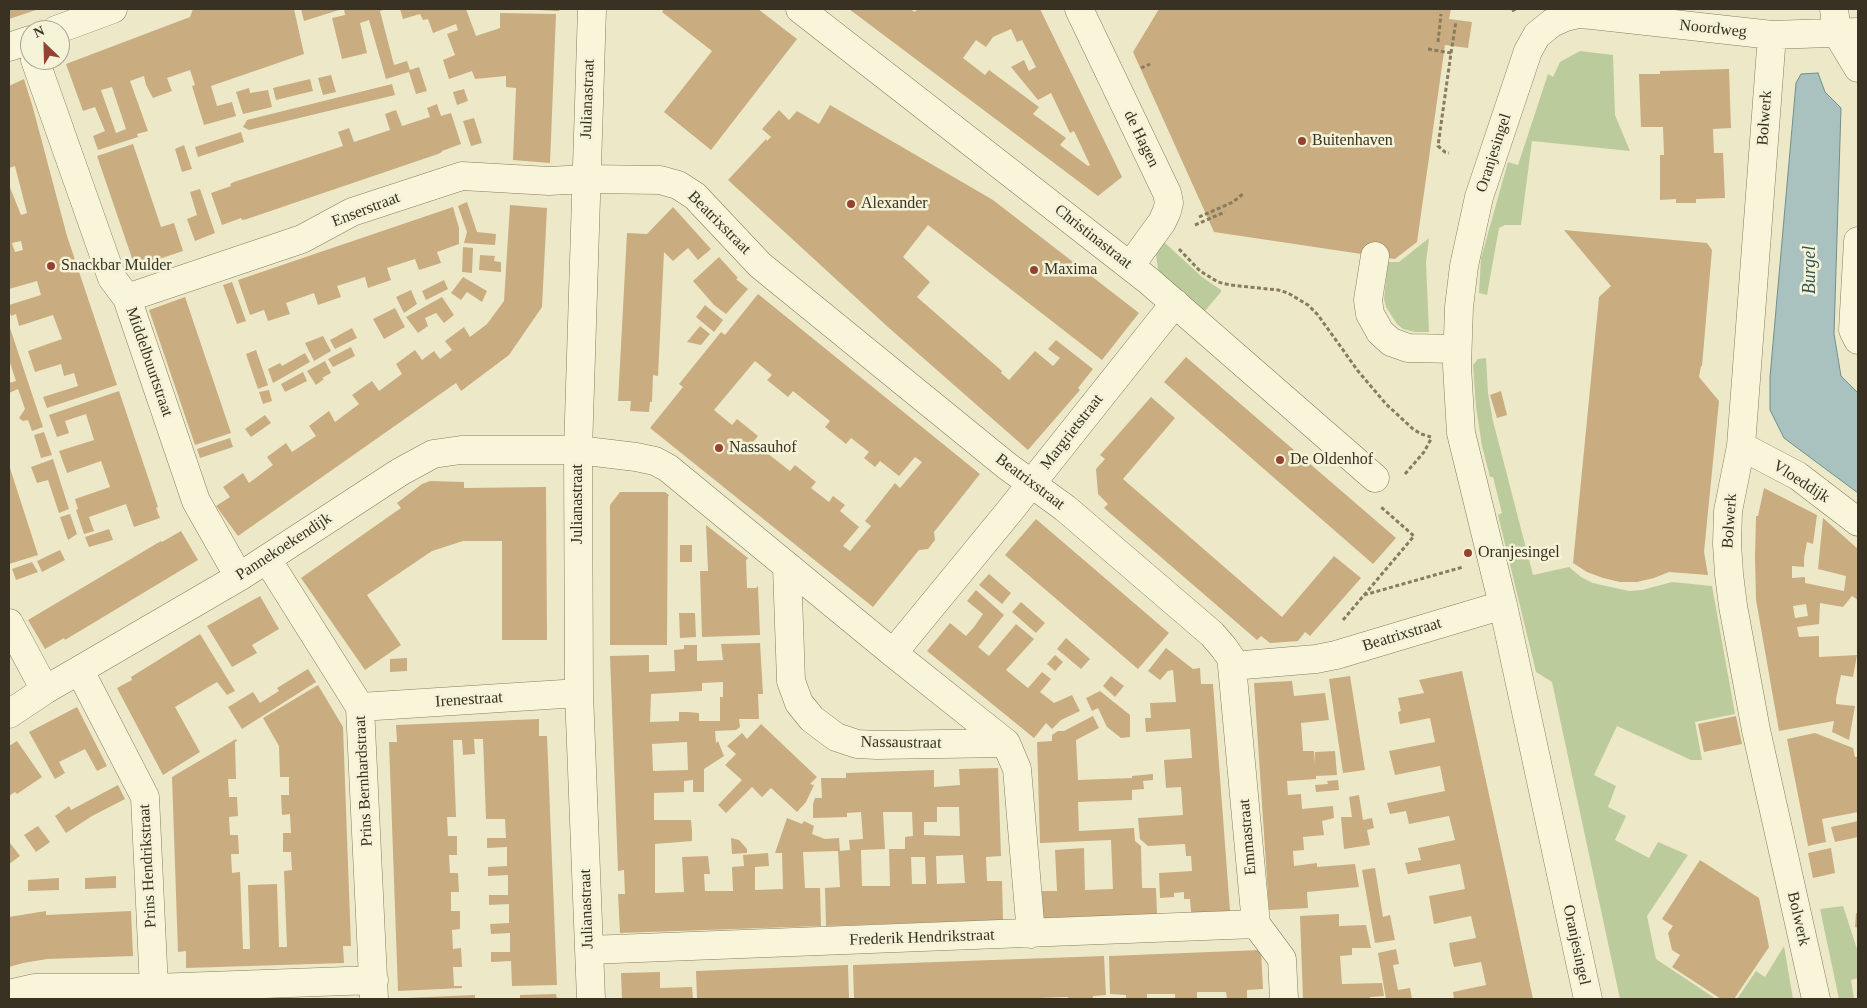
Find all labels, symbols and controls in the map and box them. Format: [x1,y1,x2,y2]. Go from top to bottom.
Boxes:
street label: Noordweg [1678,16,1748,42]
north arrow [20,20,70,70]
text: N [31,23,47,41]
street label: Julianastraat [577,59,599,139]
street label: Bolwerk [1754,90,1776,146]
street label: de Hagen [1119,107,1163,171]
street label: Oranjesingel [1472,111,1516,195]
place label: Buitenhaven [1312,131,1393,151]
marker: Buitenhaven [1296,135,1308,147]
street label: Beatrixstraat [683,187,755,259]
street label: Enserstraat [329,188,403,232]
place label: Alexander [861,194,928,214]
marker: Alexander [845,198,857,210]
street label: Christinastraat [1050,201,1136,273]
water label: Burgel [1799,246,1821,294]
place label: Snackbar Mulder [61,256,172,276]
marker: Snackbar Mulder [45,260,57,272]
place label: Maxima [1044,260,1097,280]
marker: Maxima [1028,264,1040,276]
street label: Middelbuurtstraat [121,305,177,419]
street label: Margrietstraat [1037,390,1107,474]
place label: Nassauhof [729,438,797,458]
marker: Nassauhof [713,442,725,454]
street label: Beatrixstraat [992,450,1068,514]
place label: De Oldenhof [1290,450,1373,470]
marker: De Oldenhof [1274,454,1286,466]
street label: Vloeddijk [1769,457,1833,507]
street label: Julianastraat [568,464,588,544]
street label: Bolwerk [1719,493,1741,549]
street label: Pannekoekendijk [233,509,335,585]
place label: Oranjesingel [1478,543,1560,563]
marker: Oranjesingel [1462,547,1474,559]
street label: Beatrixstraat [1360,614,1444,656]
street label: Irenestraat [435,688,503,712]
street label: Prins Bernhardstraat [351,715,377,847]
street label: Nassaustraat [860,733,942,753]
street label: Emmastraat [1235,798,1261,876]
street label: Prins Hendrikstraat [135,804,161,928]
street label: Julianastraat [576,869,598,949]
street label: Bolwerk [1782,890,1814,948]
street label: Oranjesingel [1558,903,1594,987]
street label: Frederik Hendrikstraat [849,926,995,950]

